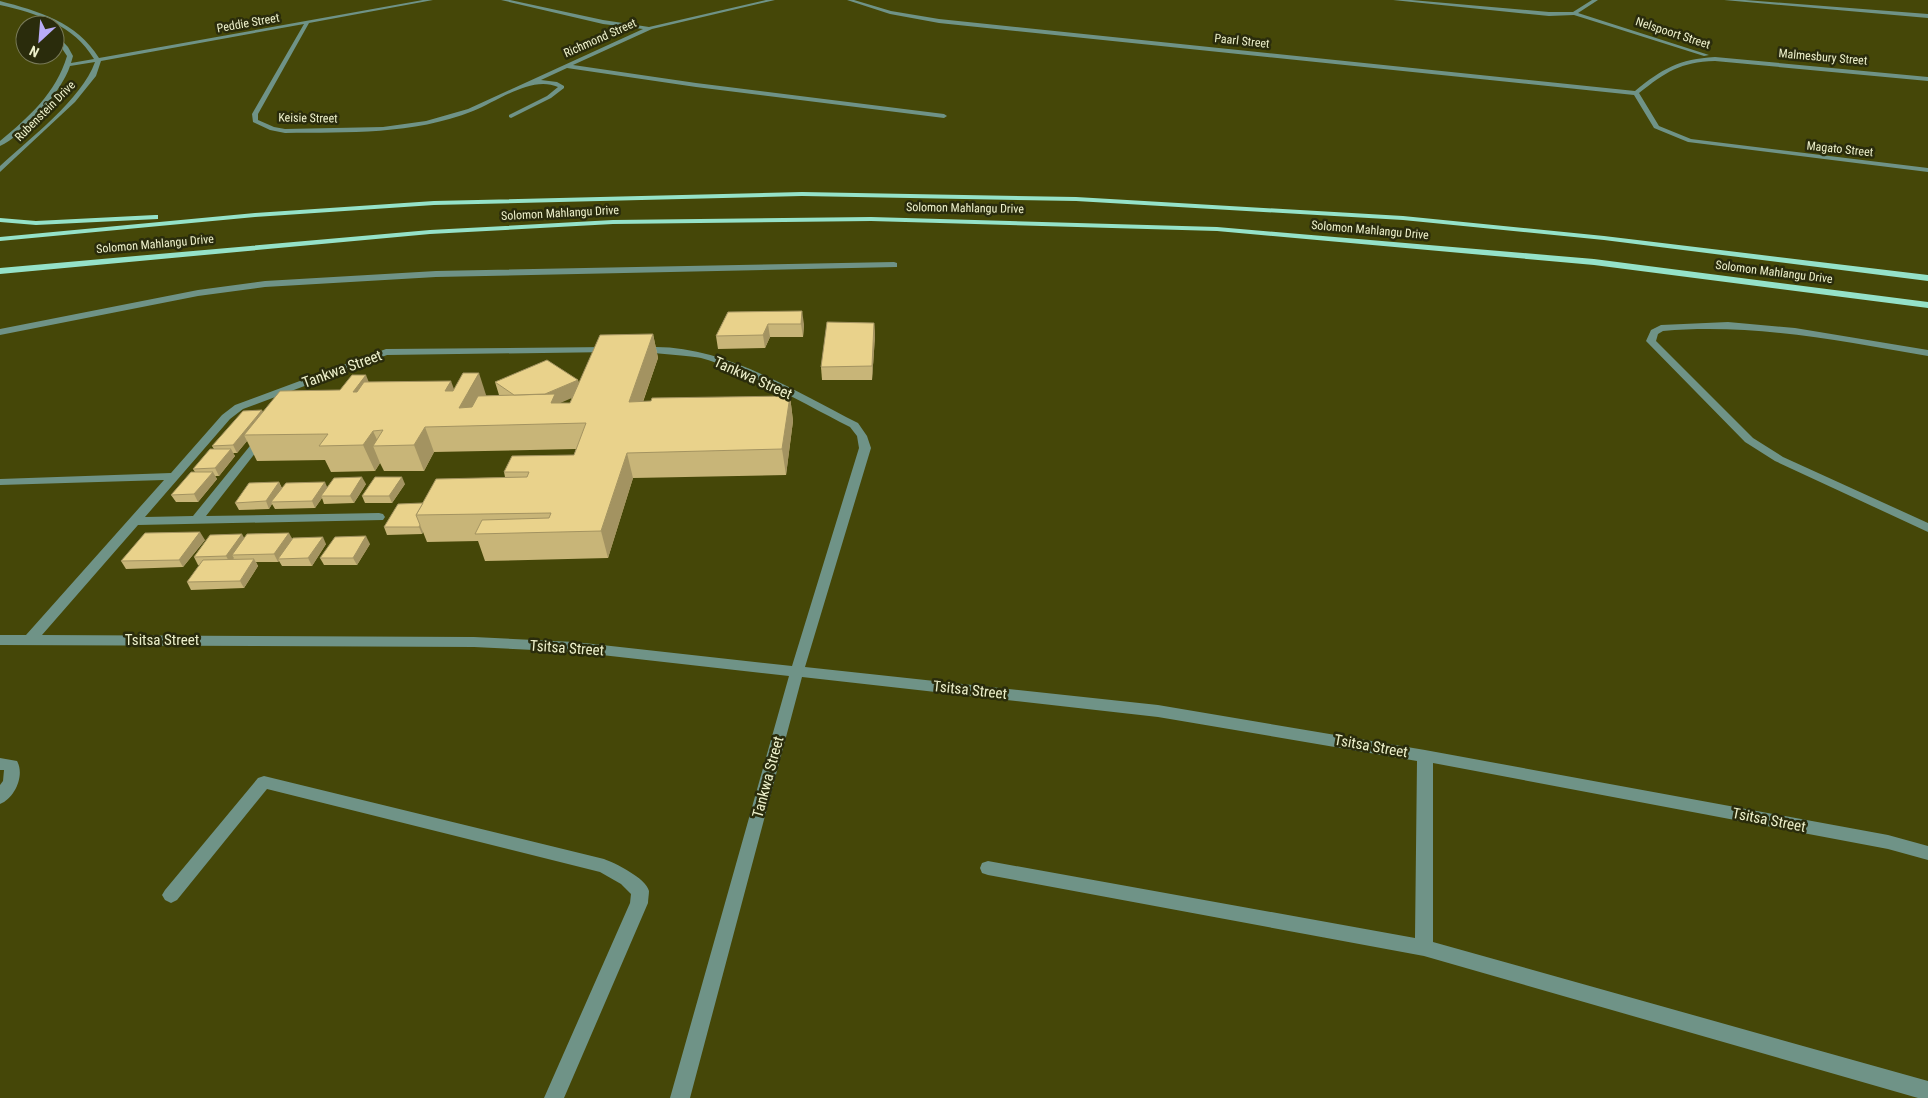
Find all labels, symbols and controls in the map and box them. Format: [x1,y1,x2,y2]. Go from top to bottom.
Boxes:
street label: Peddie Street [216,11,281,35]
street label: Nelspoort Street [1634,14,1713,52]
north arrow [15,15,65,65]
street label: Richmond Street [561,16,639,60]
street label: Paarl Street [1214,31,1271,51]
text: N [27,43,42,61]
street label: Malmesbury Street [1778,46,1868,68]
street label: Rubenstein Drive [12,78,78,144]
street label: Keisie Street [278,110,338,126]
street label: Magato Street [1806,139,1874,160]
street label: Solomon Mahlangu Drive [906,200,1024,216]
street label: Solomon Mahlangu Drive [501,203,620,223]
street label: Solomon Mahlangu Drive [1311,218,1430,242]
street label: Solomon Mahlangu Drive [96,232,215,256]
street label: Solomon Mahlangu Drive [1715,258,1834,286]
street label: Tankwa Street [300,346,384,392]
street label: Tankwa Street [711,353,795,403]
street label: Tsitsa Street [125,631,199,649]
street label: Tsitsa Street [529,636,605,660]
street label: Tsitsa Street [932,677,1008,703]
street label: Tsitsa Street [1333,731,1409,761]
street label: Tankwa Street [748,734,788,820]
street label: Tsitsa Street [1731,804,1807,836]

